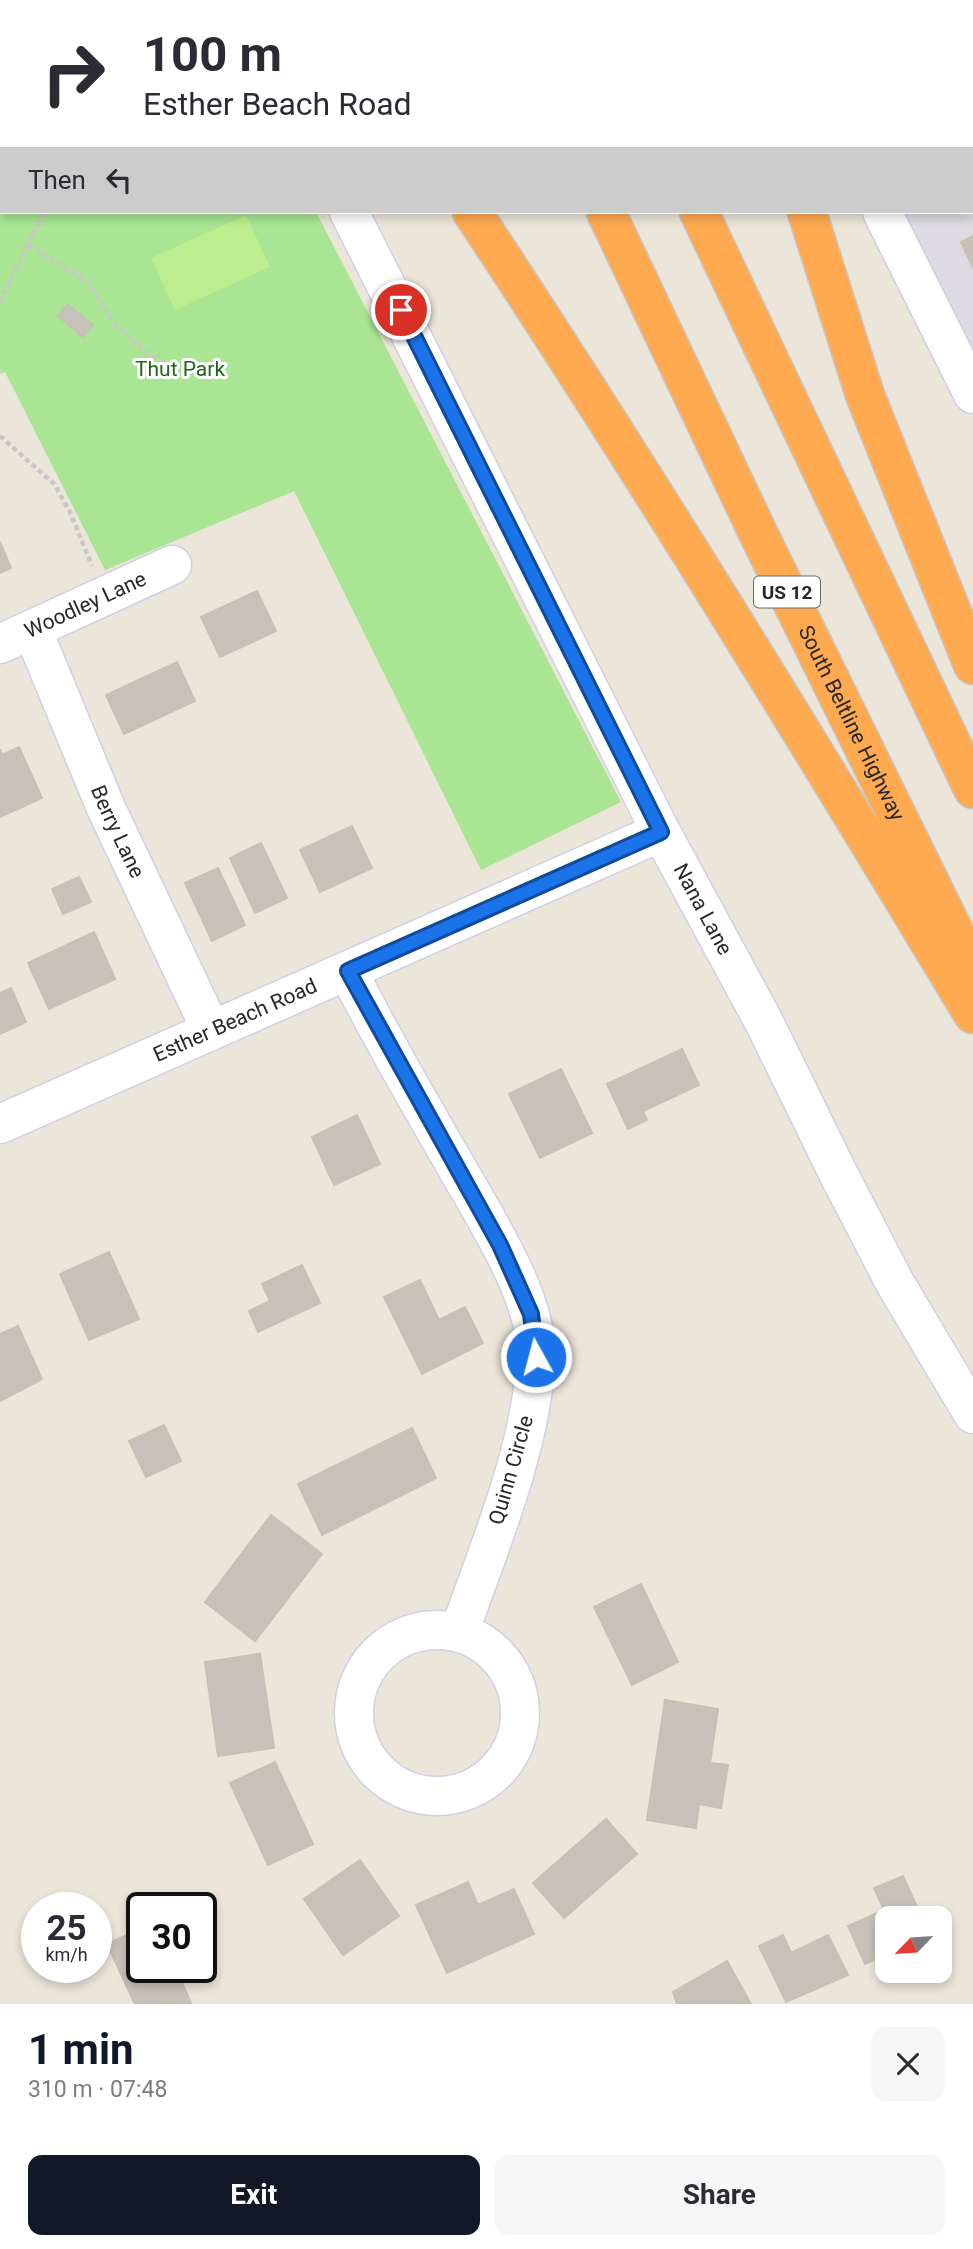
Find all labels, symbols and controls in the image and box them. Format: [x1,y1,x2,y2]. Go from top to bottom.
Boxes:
text: 100 m [143,26,282,83]
icon: right [28,28,119,119]
text: Esther Beach Road [143,85,412,123]
icon: left [100,161,138,199]
text: Then [28,165,86,195]
pin [371,280,431,340]
icon: arrive [382,291,420,329]
park label: Thut Park [135,357,225,381]
street label: Woodley Lane [21,567,150,643]
road number: US 12 [754,576,820,608]
street label: South Beltline Highway [793,622,910,825]
street label: Berry Lane [86,782,149,882]
street label: Nana Lane [668,860,737,959]
street label: Esther Beach Road [150,974,321,1067]
position arrow [499,1320,573,1394]
street label: Quinn Circle [484,1413,538,1527]
speed limit sign: 30 [126,1892,217,1983]
north arrow [875,1906,952,1983]
map controls [875,1906,952,1983]
text: 25 [46,1908,87,1949]
text: km/h [45,1944,88,1965]
text: 1 min [28,2025,134,2074]
button: close [871,2027,945,2101]
text: 310 m · 07:48 [28,2076,167,2103]
button: Exit [28,2155,480,2235]
button: Share [494,2155,945,2235]

